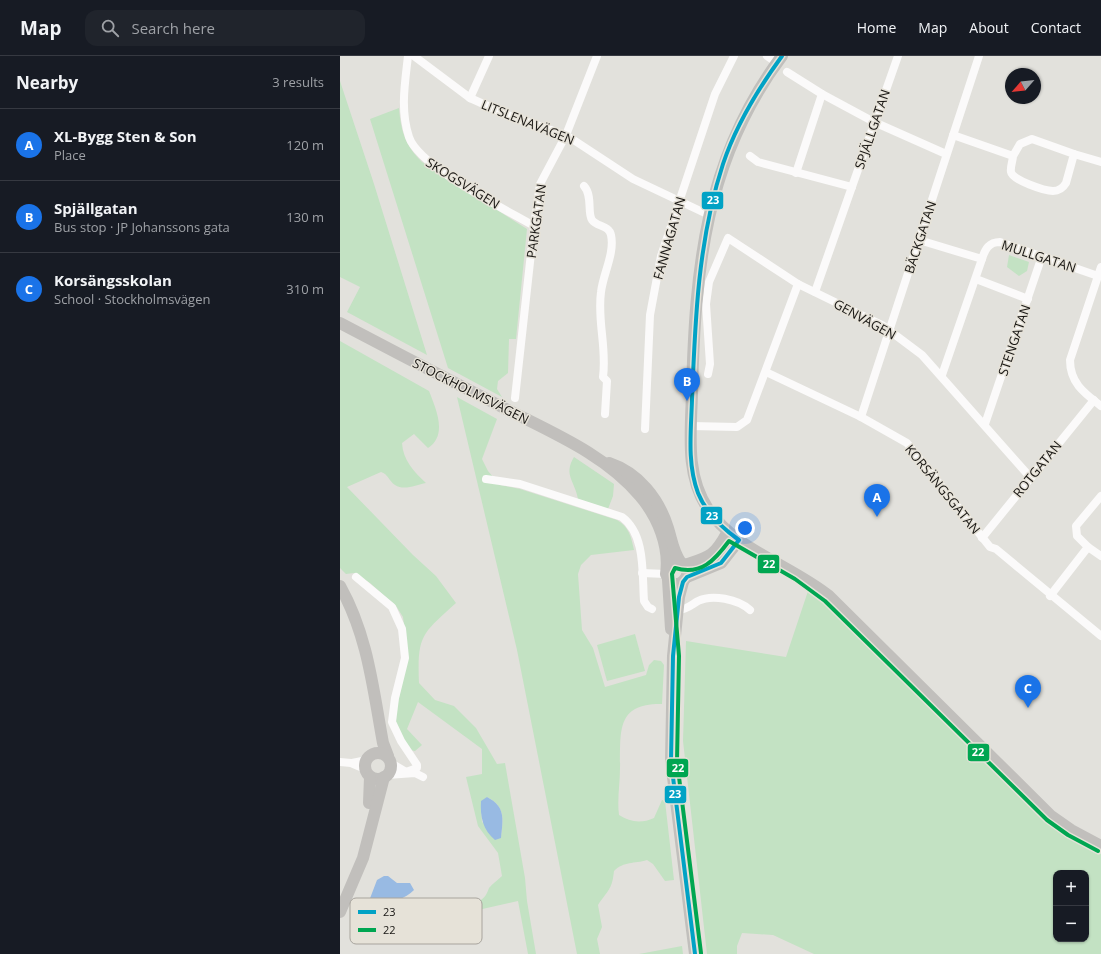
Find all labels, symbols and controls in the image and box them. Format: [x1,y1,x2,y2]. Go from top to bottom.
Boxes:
search box [85,10,365,46]
text: Map [20,15,61,41]
icon: search [99,17,121,39]
text: Search here [131,18,215,38]
text: Home [857,18,896,37]
text: Map [918,18,947,37]
text: About [969,18,1009,37]
text: Contact [1031,18,1081,37]
north arrow [1005,68,1041,104]
text: Nearby [16,71,78,94]
text: 3 results [272,73,324,91]
street label: SPJÄLLGATAN [850,87,894,171]
street label: LITSLENAVÄGEN [479,95,577,149]
text: XL-Bygg Sten & Son [54,126,197,146]
text: A [25,136,33,154]
text: 120 m [286,136,324,154]
text: Place [54,146,86,164]
street label: SKOGSVÄGEN [423,153,503,213]
street label: PARKGATAN [522,183,550,259]
line badge: 23 [701,191,724,210]
text: 23 [707,192,719,207]
street label: FANNAGATAN [649,194,689,282]
text: Spjällgatan [54,198,138,218]
street label: BÄCKGATAN [900,198,940,276]
text: B [25,208,33,226]
text: 130 m [286,208,324,226]
text: Bus stop · JP Johanssons gata [54,218,230,236]
street label: MULLGATAN [999,235,1079,277]
text: Korsängsskolan [54,270,172,290]
text: C [25,280,33,298]
text: 310 m [286,280,324,298]
text: School · Stockholmsvägen [54,290,210,308]
street label: GENVÄGEN [831,294,899,344]
street label: STENGATAN [993,302,1035,378]
street label: STOCKHOLMSVÄGEN [410,354,532,428]
pin: B [674,368,700,401]
street label: ROTGATAN [1009,437,1065,501]
street label: KORSÄNGSGATAN [901,440,985,538]
pin: A [864,484,890,517]
line badge: 23 [700,506,723,525]
text: 23 [706,508,718,523]
your location [735,518,755,538]
line badge: 22 [757,554,780,574]
text: 22 [763,556,775,571]
pin: C [1015,675,1041,708]
line badge: 22 [967,743,990,762]
text: 22 [972,744,984,759]
line badge: 22 [666,758,689,778]
text: 22 [672,760,684,775]
line badge: 23 [664,785,687,804]
text: 23 [669,786,681,801]
map controls [1053,870,1089,942]
button: + [1053,870,1089,906]
legend [350,898,482,944]
text: 23 [383,904,396,919]
button: − [1053,906,1089,942]
text: 22 [383,922,396,937]

